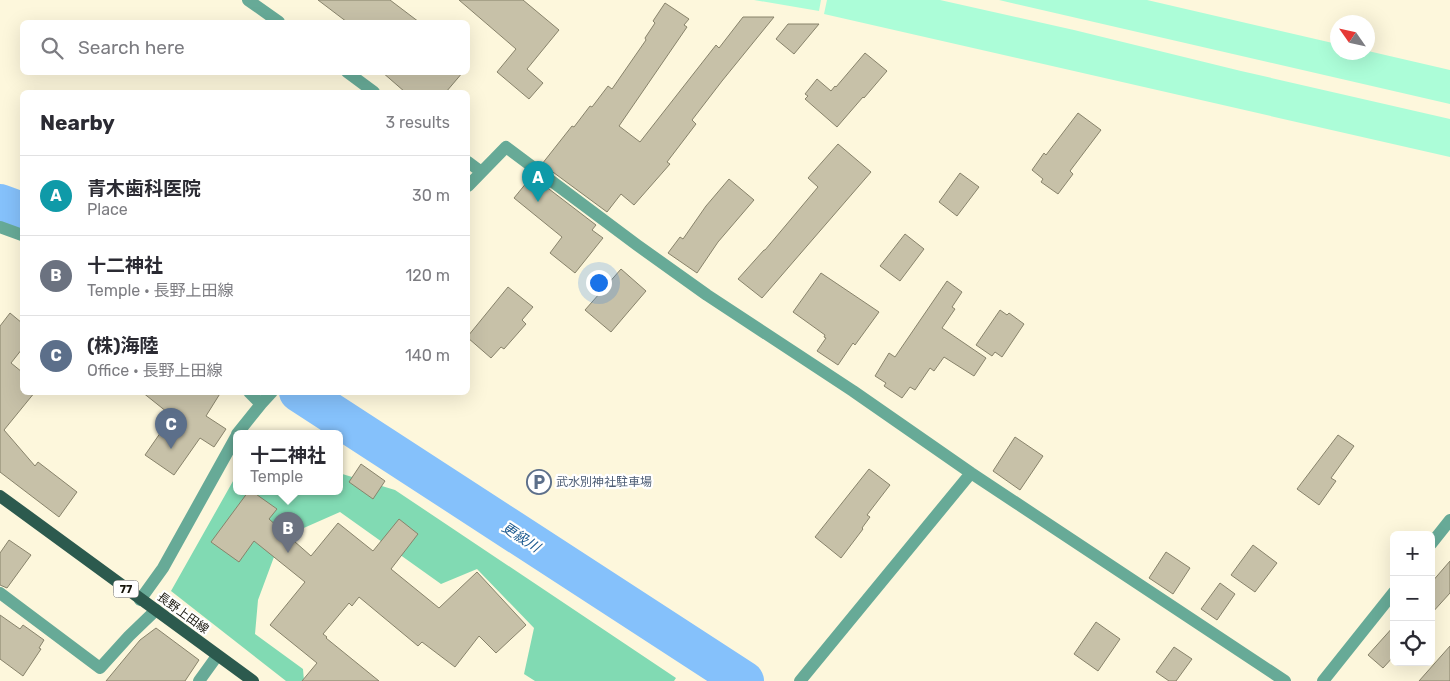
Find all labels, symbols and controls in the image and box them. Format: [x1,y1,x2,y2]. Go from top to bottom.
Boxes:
north arrow [1330,15,1375,60]
search box [20,20,470,75]
icon: search [38,34,66,62]
text: Search here [78,36,185,59]
text: Nearby [40,110,115,135]
text: 3 results [385,113,450,132]
pin: A [522,161,554,202]
text: 青木歯科医院 [87,177,201,200]
text: A [50,186,62,205]
text: 30 m [412,186,450,205]
text: Place [87,200,128,219]
text: 十二神社 [87,254,163,277]
text: B [50,266,62,285]
text: 120 m [405,266,450,285]
your location [586,270,612,296]
text: Temple · 長野上田線 [87,281,233,300]
text: (株)海陸 [87,334,159,357]
text: C [50,346,62,365]
text: 140 m [405,346,450,365]
text: Office · 長野上田線 [87,361,222,380]
pin: C [155,408,187,449]
popup [233,430,343,495]
text: 十二神社 [250,444,326,467]
text: Temple [250,467,303,486]
parking icon: 武水別神社駐車場 [526,469,552,495]
place label: 武水別神社駐車場 [556,475,652,489]
pin: B [272,512,304,553]
water label: 更級川 [498,519,545,557]
map controls [1390,531,1435,666]
button: + [1390,531,1435,576]
button: − [1390,576,1435,621]
road number: 77 [114,580,138,598]
street label: 長野上田線 [155,590,211,636]
button: locate [1390,621,1435,666]

